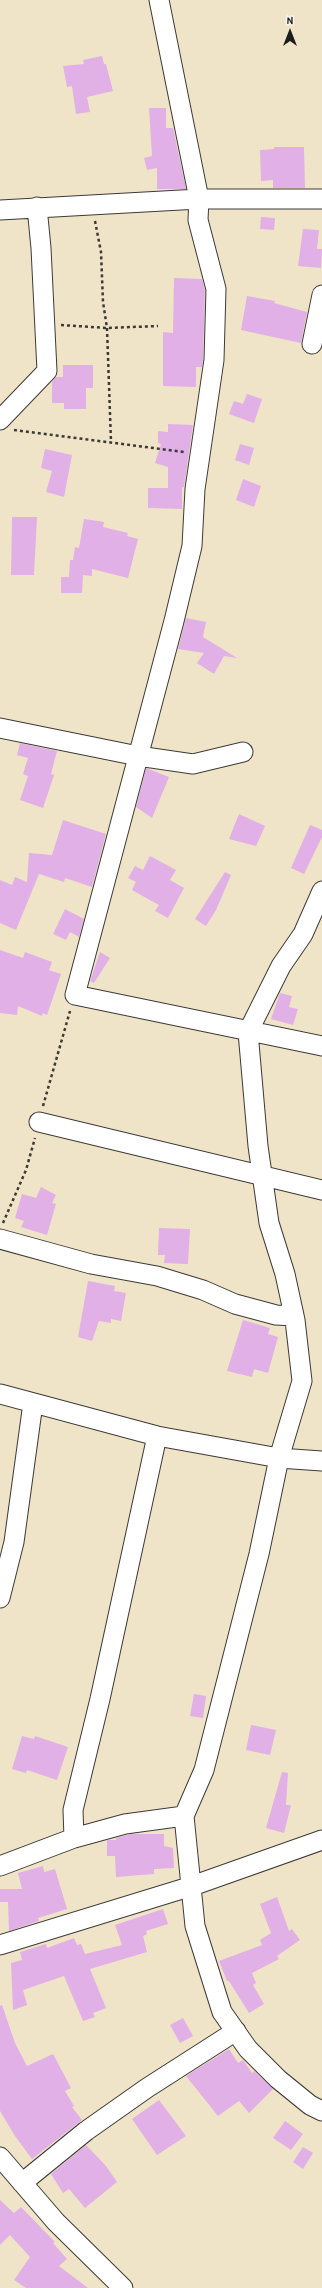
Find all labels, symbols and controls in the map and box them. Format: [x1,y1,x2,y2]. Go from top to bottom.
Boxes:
north arrow [270,12,310,52]
text: N [287,13,293,27]

